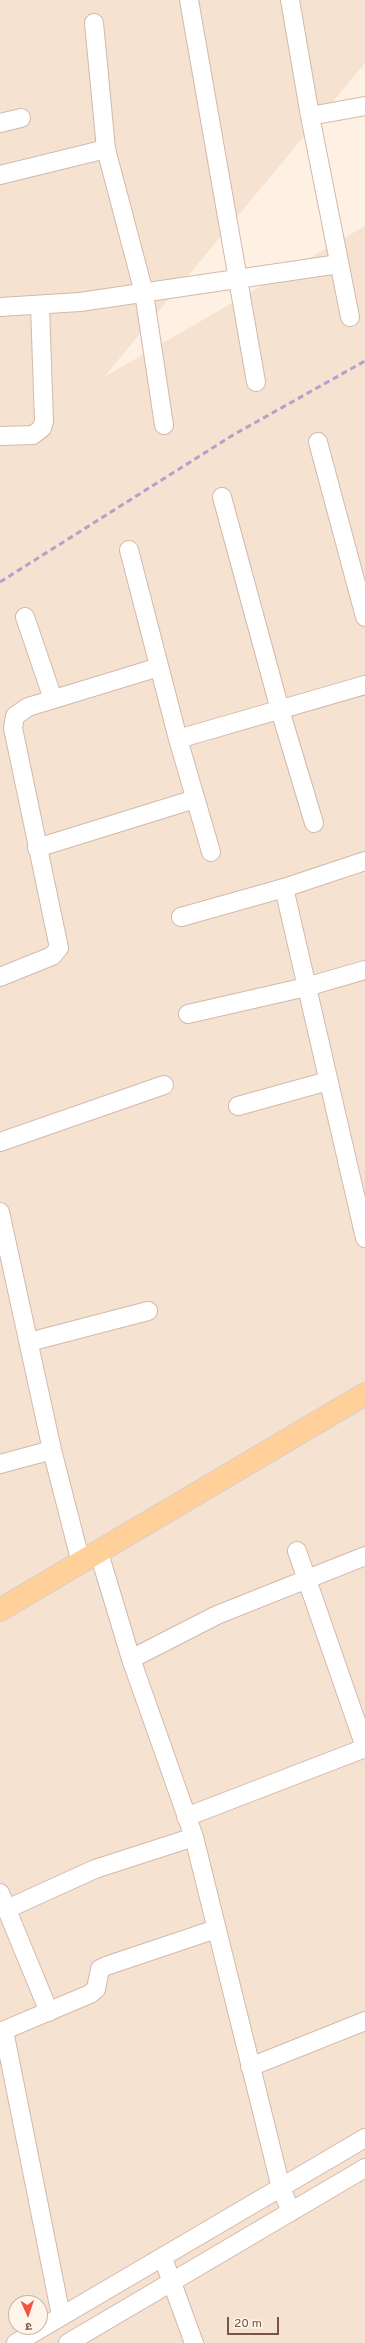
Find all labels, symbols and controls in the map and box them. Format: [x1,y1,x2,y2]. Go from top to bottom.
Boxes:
north arrow [8,2295,48,2335]
scale bar [229,2309,281,2335]
text: 20 m [234,2316,262,2332]
text: उ [25,2319,32,2333]

